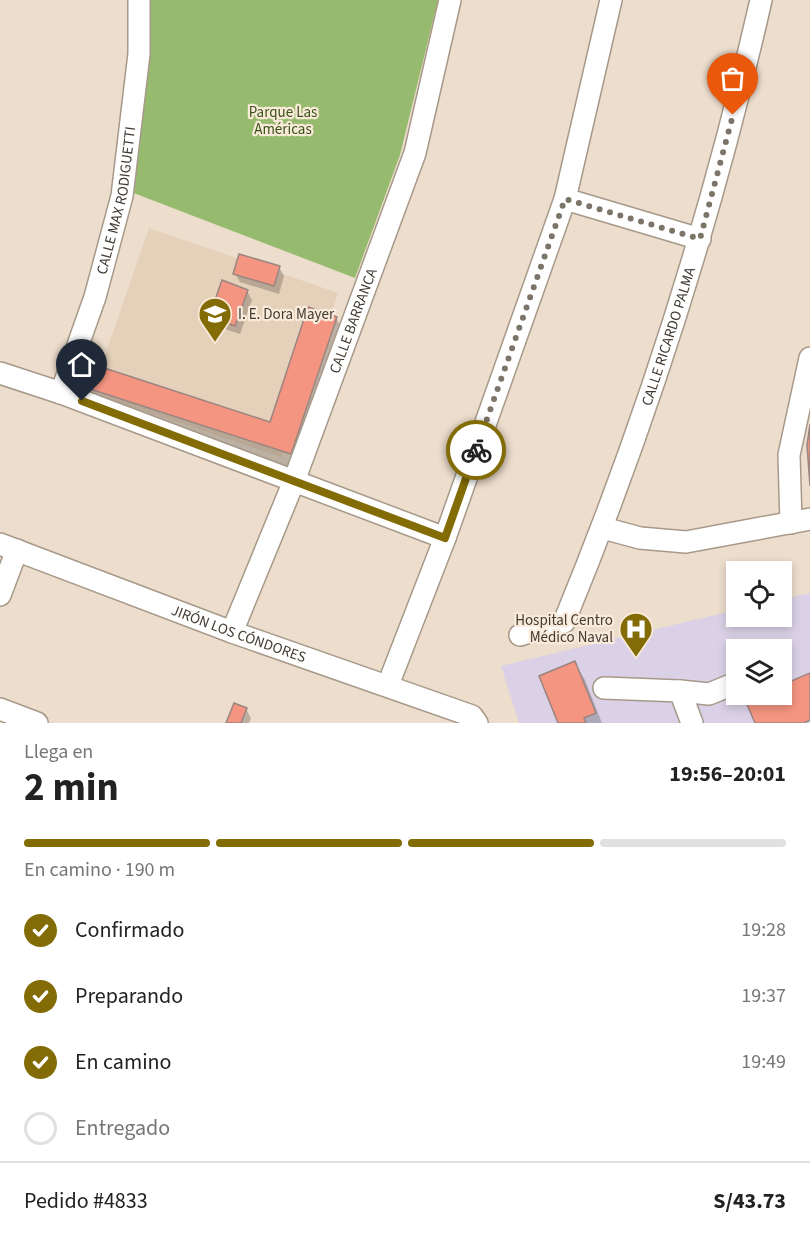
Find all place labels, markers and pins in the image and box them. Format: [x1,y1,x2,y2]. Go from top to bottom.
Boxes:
pin [707,53,758,115]
school or university icon: I. E. Dora Mayer [197,296,233,343]
place label: I. E. Dora Mayer [238,304,335,325]
pin [56,339,107,401]
place label: Hospital Centro Médico Naval [515,610,613,648]
hospital icon: Hospital Centro Médico Naval [618,611,654,658]

